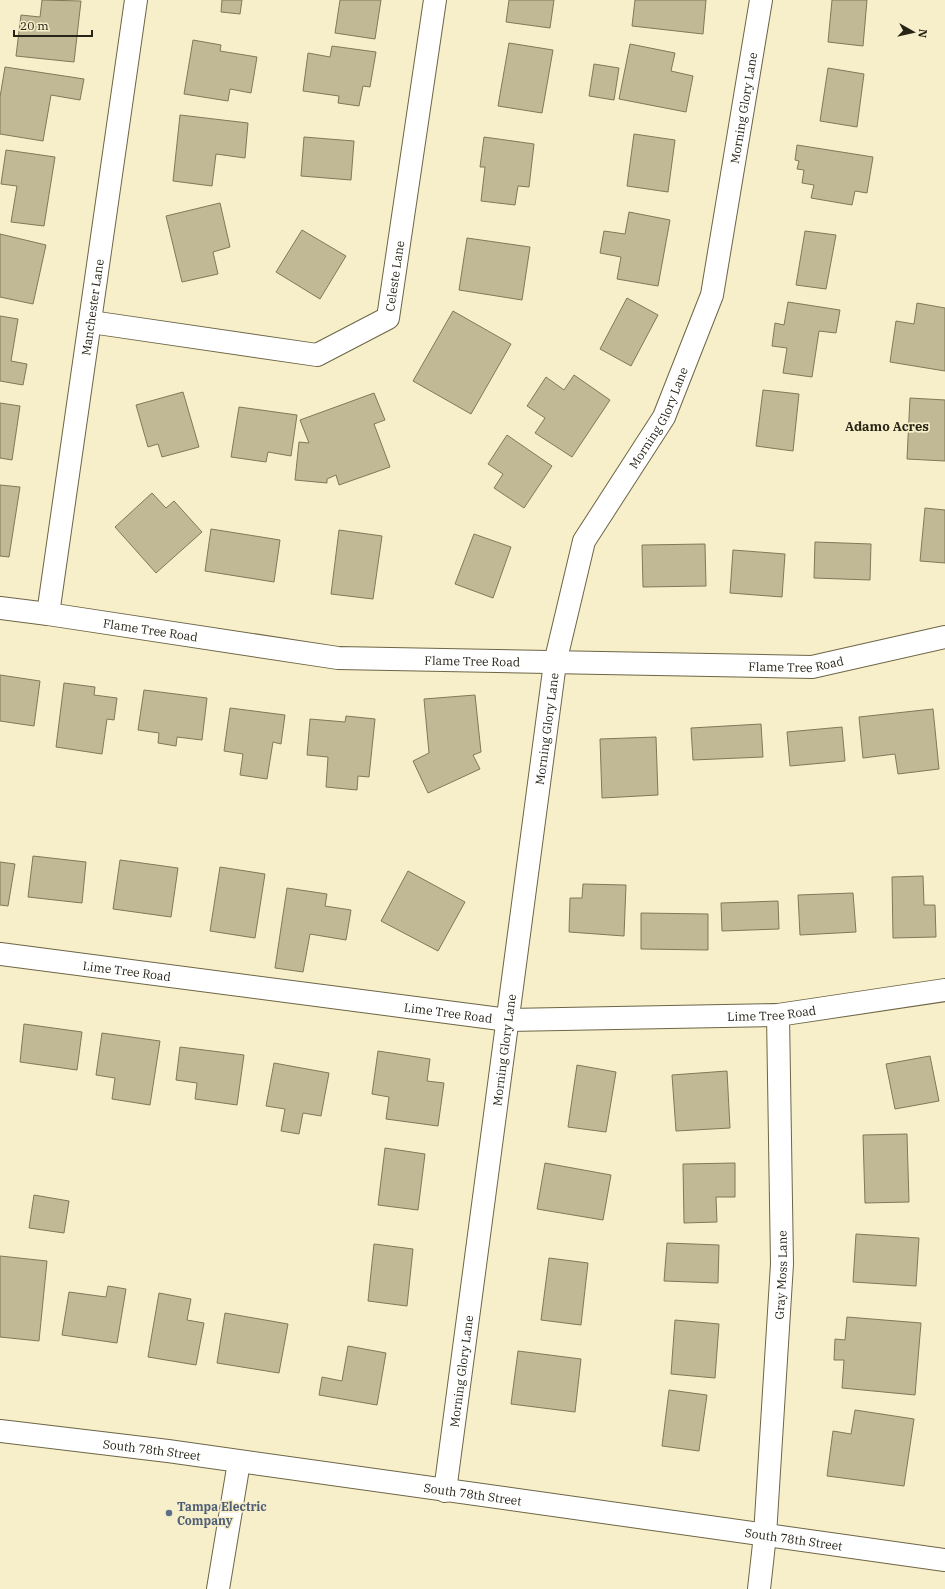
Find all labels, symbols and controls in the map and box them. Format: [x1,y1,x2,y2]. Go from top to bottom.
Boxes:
scale bar [14,12,92,38]
north arrow [893,12,933,52]
text: 20 m [20,18,49,33]
text: N [915,28,930,39]
street label: Morning Glory Lane [726,51,760,165]
street label: Celeste Lane [382,240,407,312]
street label: Manchester Lane [78,258,106,356]
street label: Morning Glory Lane [625,365,690,471]
district label: Adamo Acres [845,418,929,435]
street label: Flame Tree Road [102,615,199,644]
street label: Flame Tree Road [424,652,520,669]
street label: Flame Tree Road [748,653,845,675]
street label: Morning Glory Lane [531,672,561,786]
street label: Lime Tree Road [82,957,172,984]
street label: Morning Glory Lane [489,993,518,1107]
street label: Lime Tree Road [403,999,493,1025]
street label: Lime Tree Road [727,1002,817,1023]
street label: Gray Moss Lane [771,1230,790,1320]
street label: Morning Glory Lane [446,1314,476,1428]
street label: South 78th Street [102,1436,202,1463]
street label: South 78th Street [423,1479,523,1508]
place label: Tampa Electric Company [177,1499,267,1528]
marker: Tampa Electric Company [164,1508,174,1518]
street label: South 78th Street [744,1525,844,1553]

